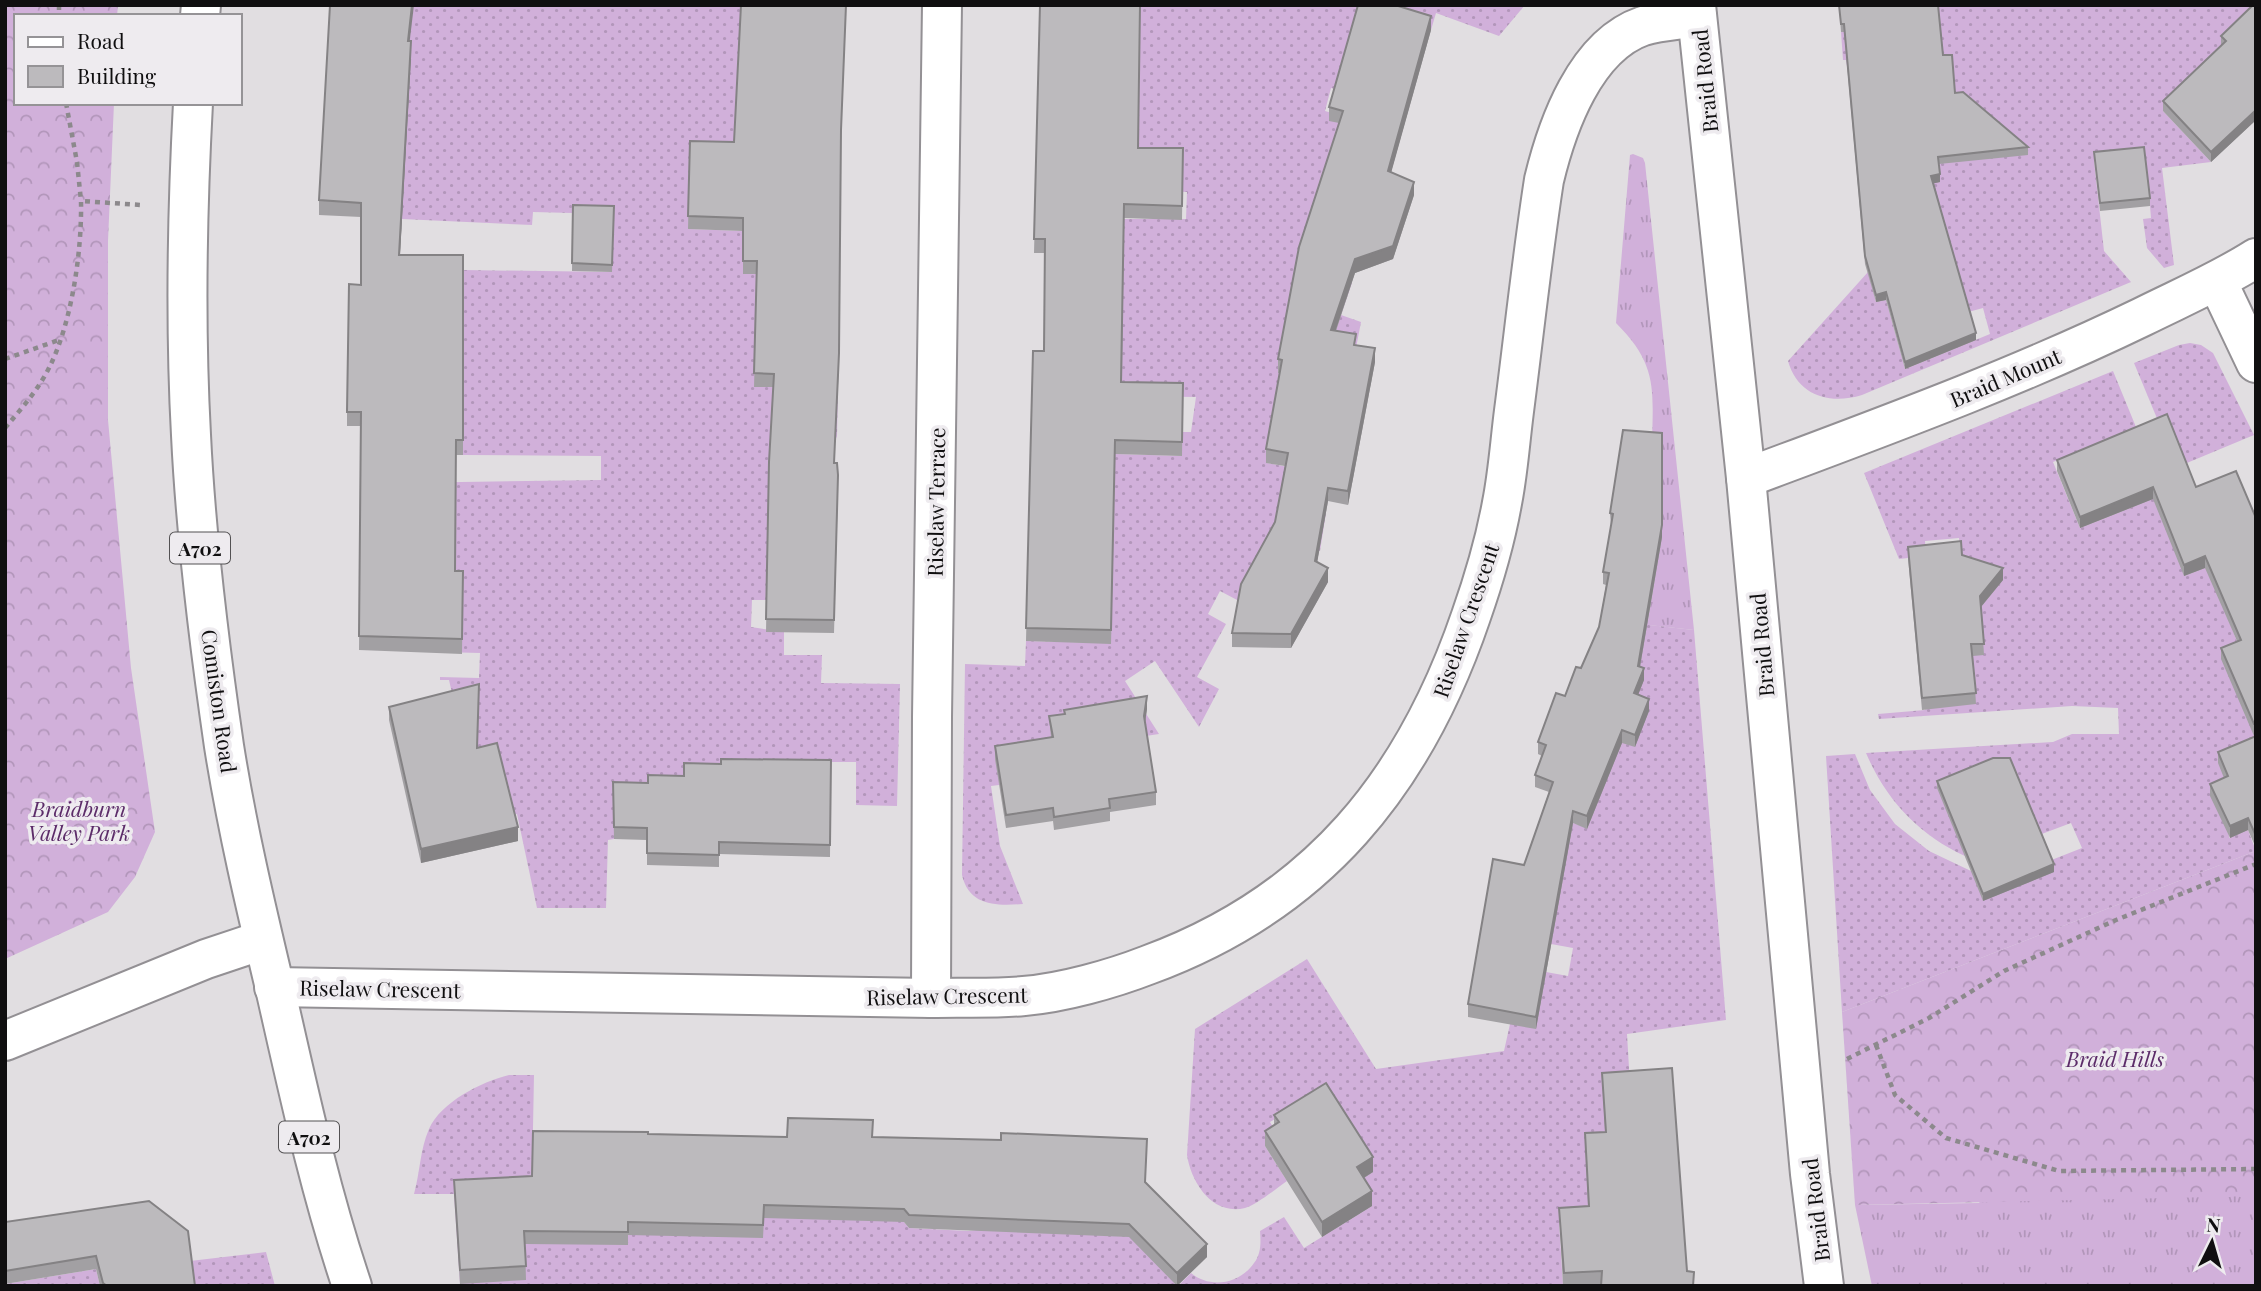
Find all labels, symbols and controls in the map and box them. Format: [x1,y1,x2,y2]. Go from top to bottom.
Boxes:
legend [14,14,242,105]
text: Road [77,26,125,54]
street label: Braid Road [1685,28,1723,134]
text: Building [77,61,156,89]
street label: Braid Mount [1945,341,2065,413]
street label: Riselaw Terrace [920,427,950,577]
road number: A702 [170,533,230,564]
street label: Riselaw Crescent [1426,539,1505,701]
street label: Braid Road [1743,592,1779,698]
street label: Comiston Road [196,627,244,775]
park label: Braidburn Valley Park [28,794,130,846]
street label: Riselaw Crescent [299,973,461,1003]
street label: Riselaw Crescent [866,980,1028,1010]
park label: Braid Hills [2065,1044,2164,1072]
road number: A702 [279,1121,339,1152]
street label: Braid Road [1795,1157,1835,1263]
north arrow [2177,1207,2247,1277]
text: N [2206,1211,2222,1238]

